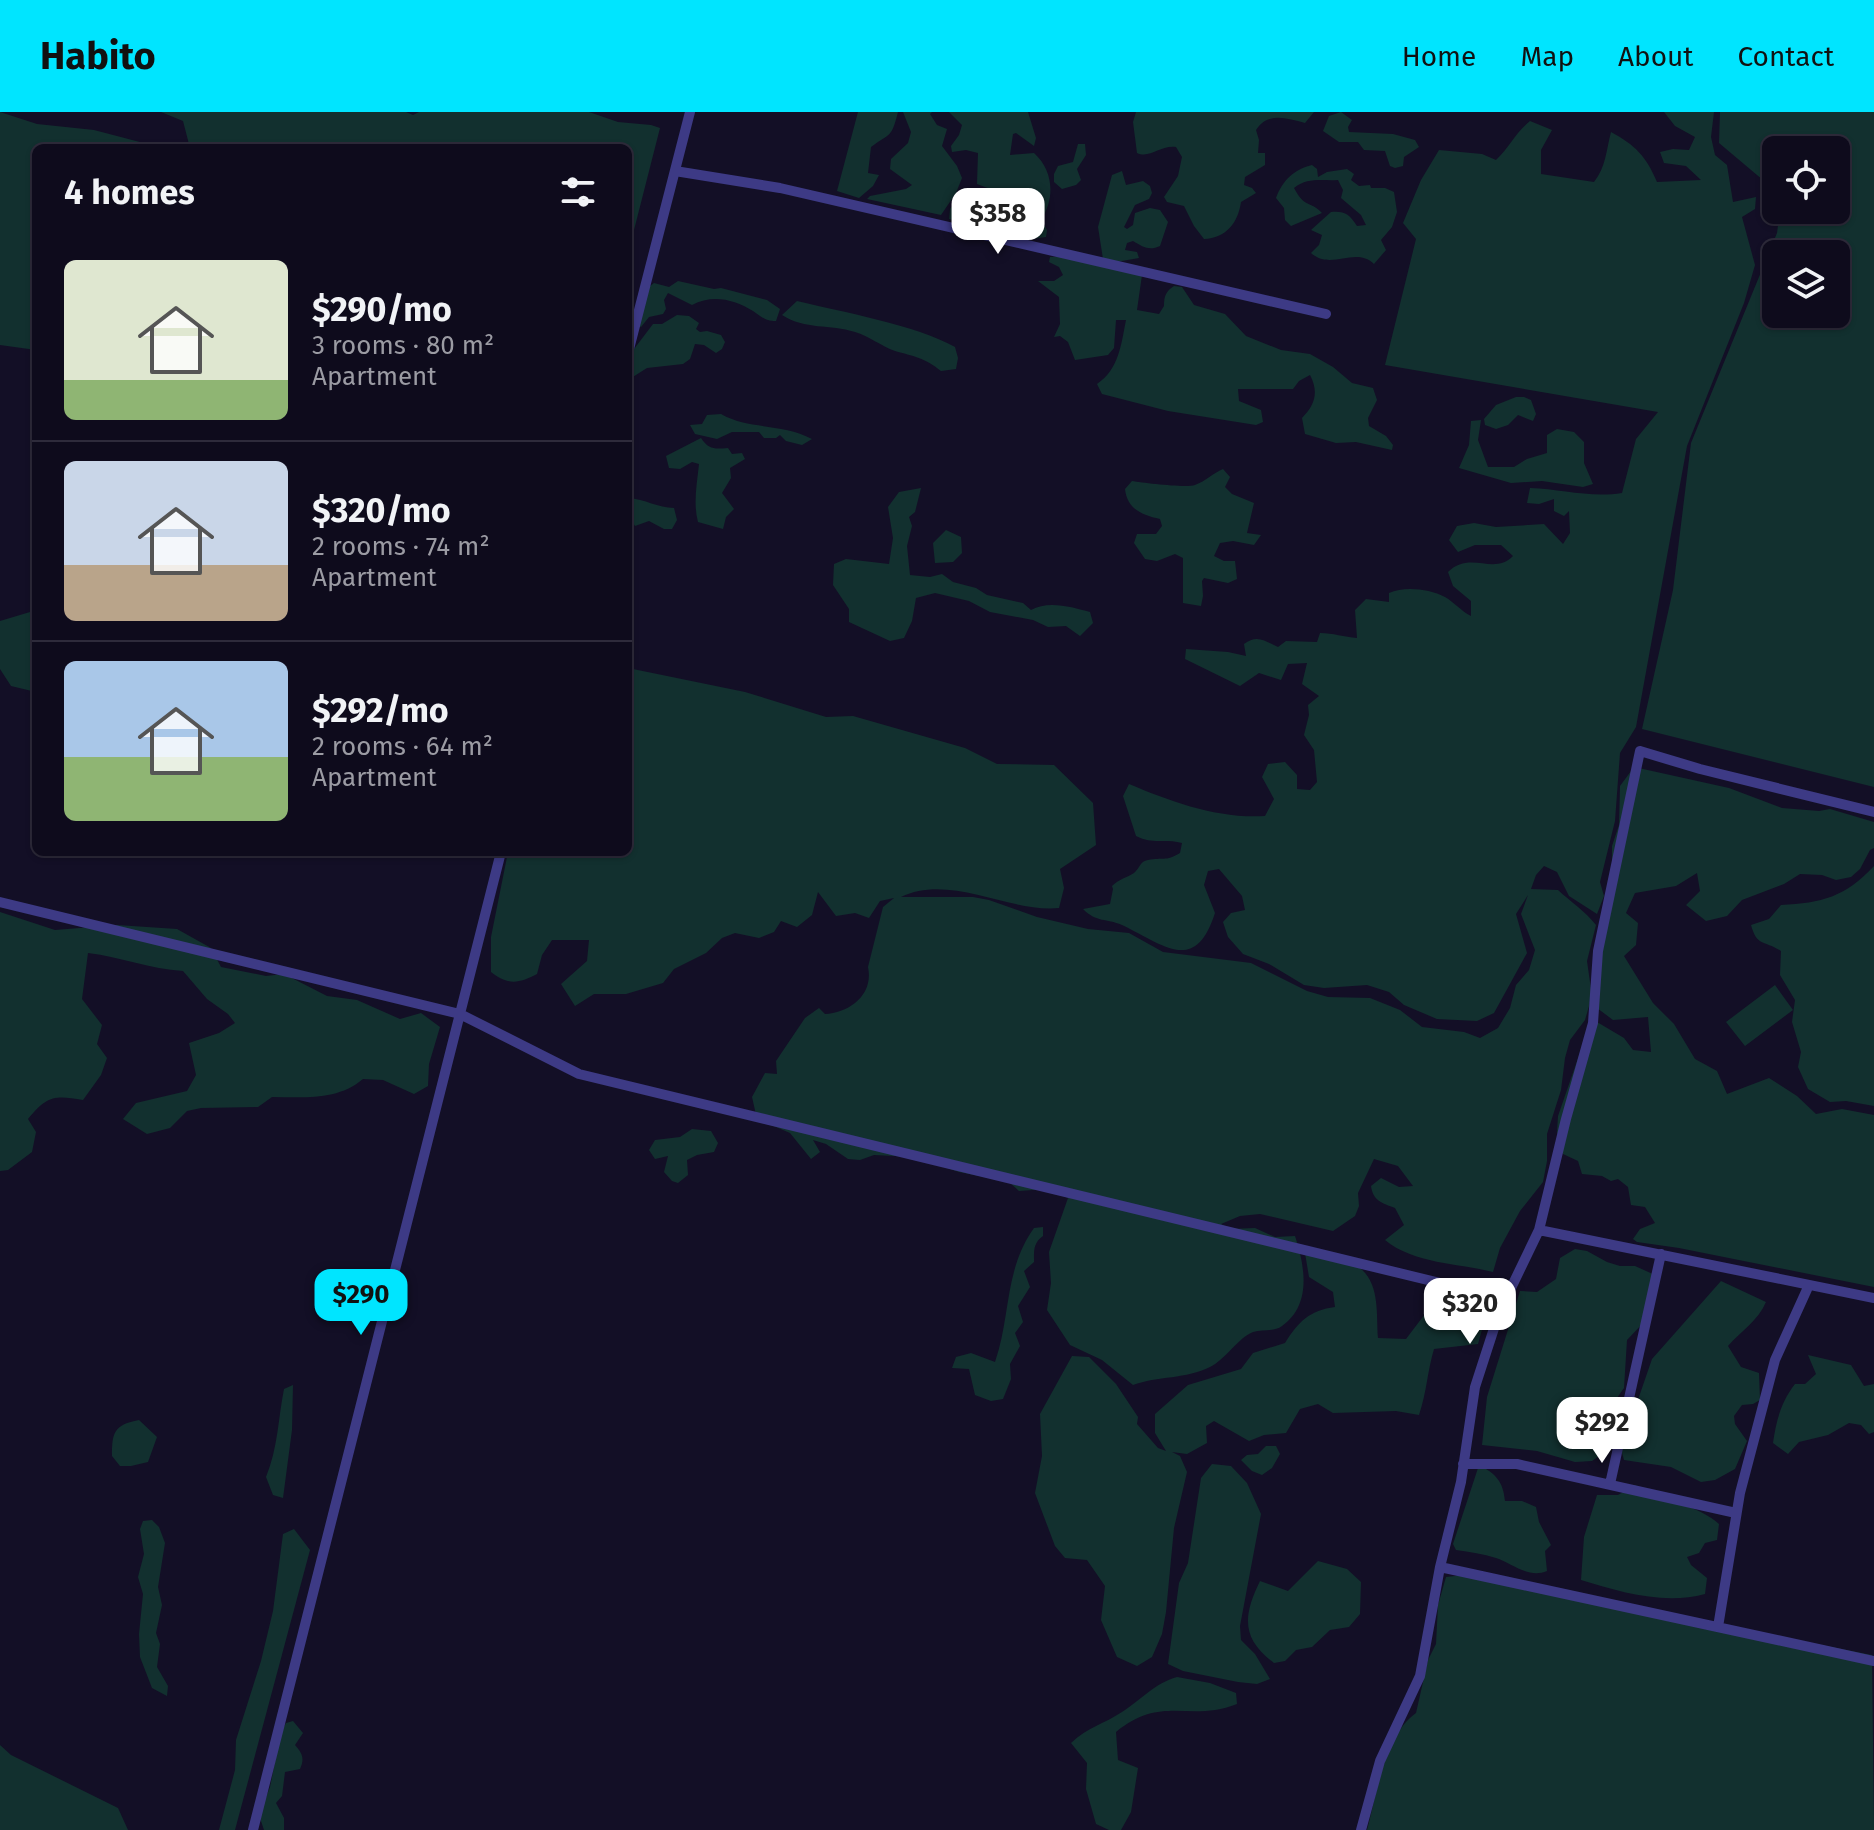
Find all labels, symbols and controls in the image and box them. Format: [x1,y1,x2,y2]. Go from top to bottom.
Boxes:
text: Habito [40,33,156,79]
text: Home [1402,40,1476,73]
text: Map [1520,40,1574,73]
text: About [1618,40,1693,73]
text: Contact [1737,40,1834,73]
map controls [1762,136,1850,328]
button: locate [1762,136,1850,224]
icon: filters [556,170,600,214]
text: 4 homes [64,172,195,213]
pin: $358 [951,188,1045,256]
text: $358 [970,198,1026,229]
button: layers [1762,240,1850,328]
text: $290/mo [312,289,452,330]
icon: home [128,292,224,388]
text: 3 rooms · 80 m² [312,330,494,361]
text: Apartment [312,361,437,392]
text: $320/mo [312,490,451,531]
icon: home [128,493,224,589]
text: 2 rooms · 74 m² [312,531,490,562]
text: Apartment [312,562,437,593]
text: $292/mo [312,690,449,731]
icon: home [128,693,224,789]
text: 2 rooms · 64 m² [312,731,493,762]
text: Apartment [312,762,437,793]
pin: $290 [314,1269,408,1337]
pin: $320 [1423,1278,1517,1346]
text: $290 [333,1279,389,1310]
text: $320 [1442,1288,1498,1319]
pin: $292 [1555,1397,1649,1465]
text: $292 [1575,1407,1629,1438]

